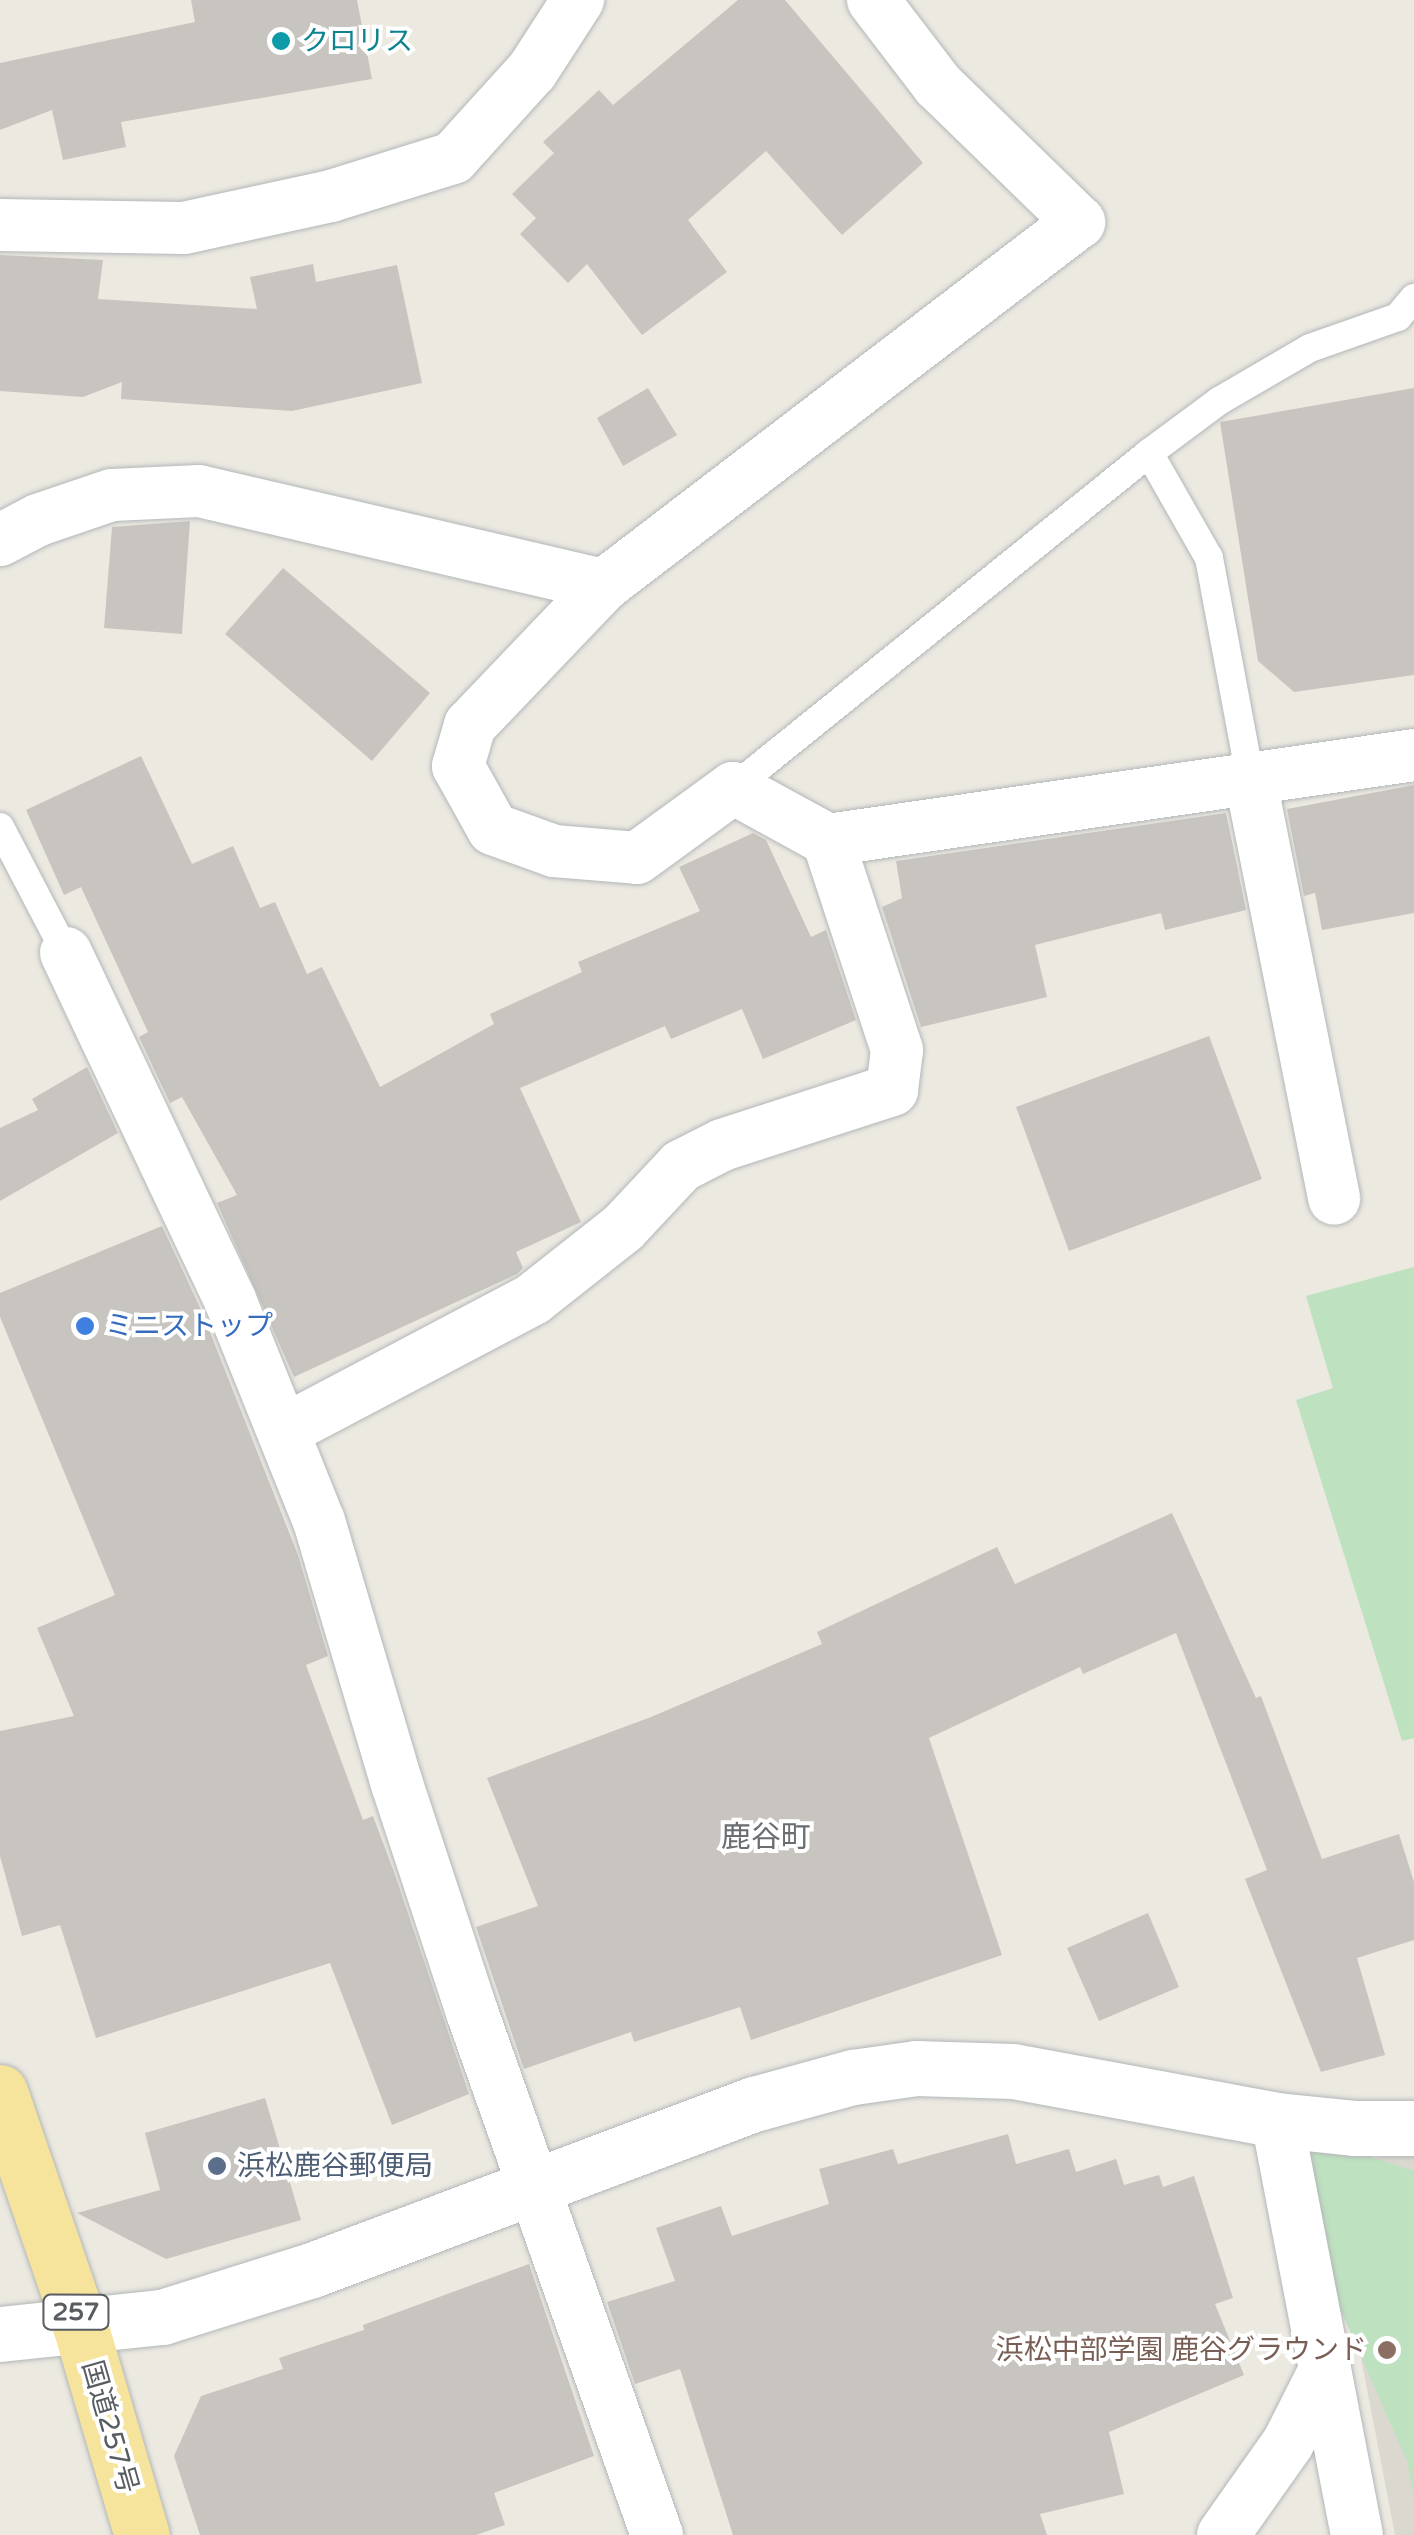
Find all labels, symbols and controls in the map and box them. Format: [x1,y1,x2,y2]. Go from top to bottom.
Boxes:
place label: クロリス [301,24,413,58]
marker: クロリス [270,30,292,52]
place label: ミニストップ [105,1309,273,1343]
marker: ミニストップ [74,1315,96,1337]
district label: 鹿谷町 [721,1820,811,1856]
place label: 浜松鹿谷郵便局 [237,2149,433,2183]
marker: 浜松鹿谷郵便局 [206,2155,228,2177]
road number: 257 [41,2292,111,2332]
place label: 浜松中部学園 鹿谷グラウンド [996,2333,1367,2367]
marker: 浜松中部学園 鹿谷グラウンド [1376,2339,1398,2361]
street label: 国道257号 [75,2357,145,2497]

